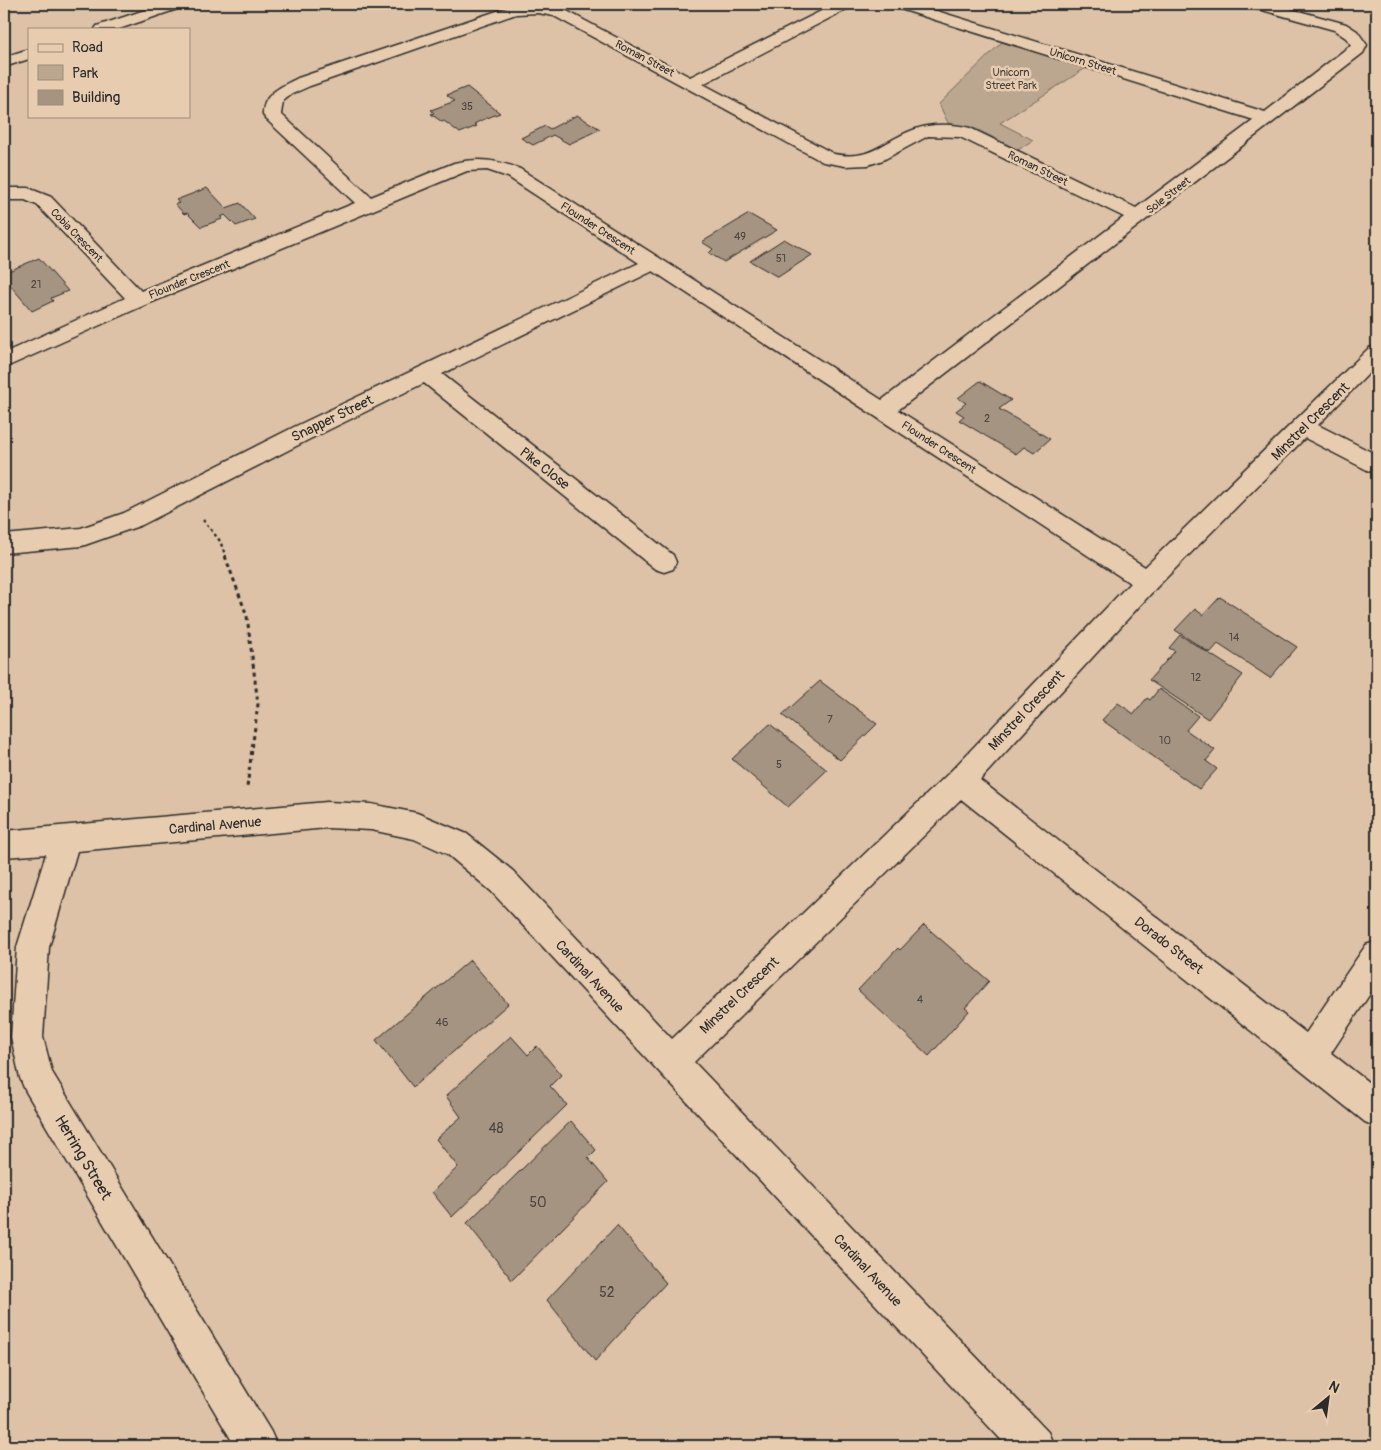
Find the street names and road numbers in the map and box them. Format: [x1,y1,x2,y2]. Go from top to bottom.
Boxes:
street label: Roman Street [613,37,677,80]
street label: Unicorn Street [1048,45,1118,78]
street label: Roman Street [1006,148,1070,189]
street label: Sole Street [1144,174,1193,217]
street label: Flounder Crescent [558,199,638,258]
street label: Cobia Crescent [48,206,106,265]
street label: Flounder Crescent [147,257,232,302]
street label: Minstrel Crescent [1268,378,1353,464]
street label: Snapper Street [289,391,376,446]
street label: Flounder Crescent [899,418,979,477]
street label: Pike Close [516,444,573,493]
street label: Minstrel Crescent [985,666,1068,754]
street label: Cardinal Avenue [168,813,262,838]
street label: Dorado Street [1131,913,1207,978]
street label: Cardinal Avenue [552,937,628,1016]
street label: Minstrel Crescent [696,953,783,1037]
street label: Herring Street [50,1111,117,1204]
street label: Cardinal Avenue [830,1231,906,1310]

